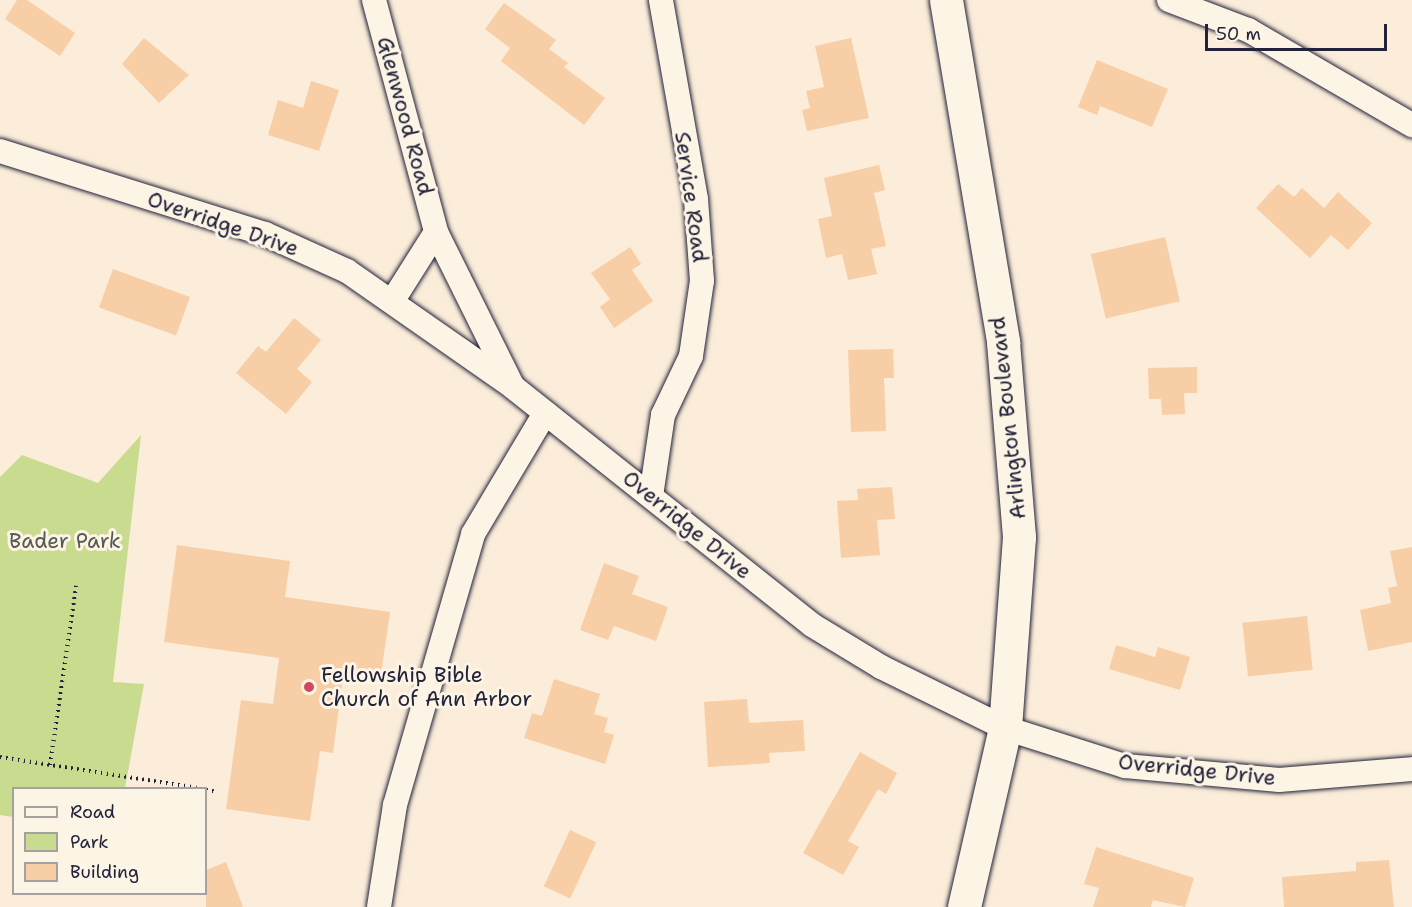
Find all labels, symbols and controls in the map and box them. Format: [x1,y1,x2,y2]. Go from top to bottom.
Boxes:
scale bar [1208,12,1390,50]
text: 50 m [1216,22,1261,46]
street label: Glenwood Road [372,34,438,198]
street label: Service Road [669,130,713,264]
street label: Overridge Drive [144,186,302,262]
street label: Arlington Boulevard [985,315,1031,521]
street label: Overridge Drive [618,465,756,585]
park label: Bader Park [9,528,121,554]
place label: Fellowship Bible Church of Ann Arbor [321,662,532,712]
marker: Fellowship Bible Church of Ann Arbor [302,680,316,694]
street label: Overridge Drive [1117,749,1277,791]
legend [12,787,207,895]
text: Road [70,800,115,824]
text: Park [70,830,109,854]
text: Building [70,860,139,884]

